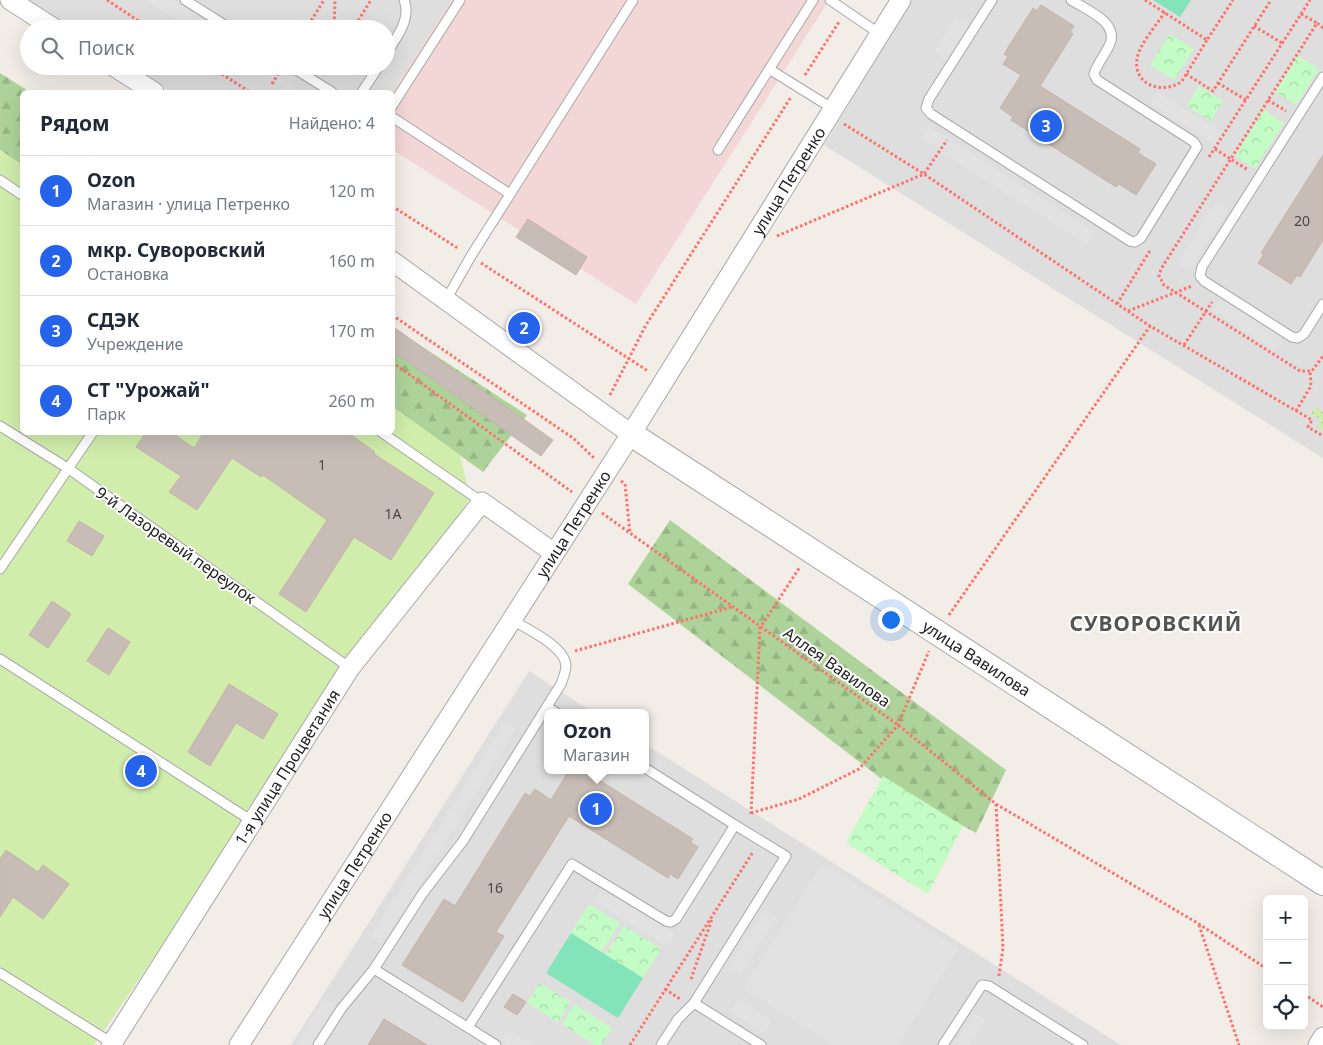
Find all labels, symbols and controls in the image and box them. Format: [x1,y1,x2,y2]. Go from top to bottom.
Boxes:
search box [20,20,395,75]
icon: search [38,34,66,62]
text: Поиск [78,35,134,61]
pin: 3 [1030,107,1062,145]
text: Рядом [40,109,110,137]
text: Найдено: 4 [289,112,375,134]
street label: улица Петренко [746,123,830,239]
text: Ozon [87,167,136,193]
text: 1 [51,180,61,202]
text: 120 m [328,180,375,202]
text: Магазин · улица Петренко [87,193,290,215]
house number: 20 [1294,211,1310,230]
text: мкр. Суворовский [87,237,266,263]
text: 2 [51,250,61,272]
text: 160 m [328,250,375,272]
text: Остановка [87,263,169,285]
text: СДЭК [87,307,140,333]
pin: 2 [508,309,540,347]
text: 3 [51,320,61,342]
text: 170 m [328,320,375,342]
text: Учреждение [87,333,183,355]
text: СТ "Урожай" [87,377,210,403]
text: 4 [51,390,61,412]
text: 260 m [328,390,375,412]
text: Парк [87,403,126,425]
house number: 1 [318,455,326,474]
street label: улица Петренко [531,466,616,582]
street label: 9-й Лазоревый переулок [92,481,261,609]
house number: 1А [385,504,402,523]
your location [878,607,904,633]
district label: СУВОРОВСКИЙ [1070,609,1242,637]
street label: улица Вавилова [918,615,1035,701]
street label: Аллея Вавилова [779,622,895,712]
street label: 1-я улица Процветания [229,685,345,850]
popup [544,709,649,774]
text: Ozon [563,718,612,744]
text: Магазин [563,744,630,766]
pin: 4 [125,752,157,790]
pin: 1 [580,790,612,828]
street label: улица Петренко [312,807,397,923]
house number: 16 [487,878,503,897]
map controls [1263,895,1308,1030]
button: + [1263,895,1308,940]
button: − [1263,940,1308,985]
button: locate [1263,985,1308,1030]

